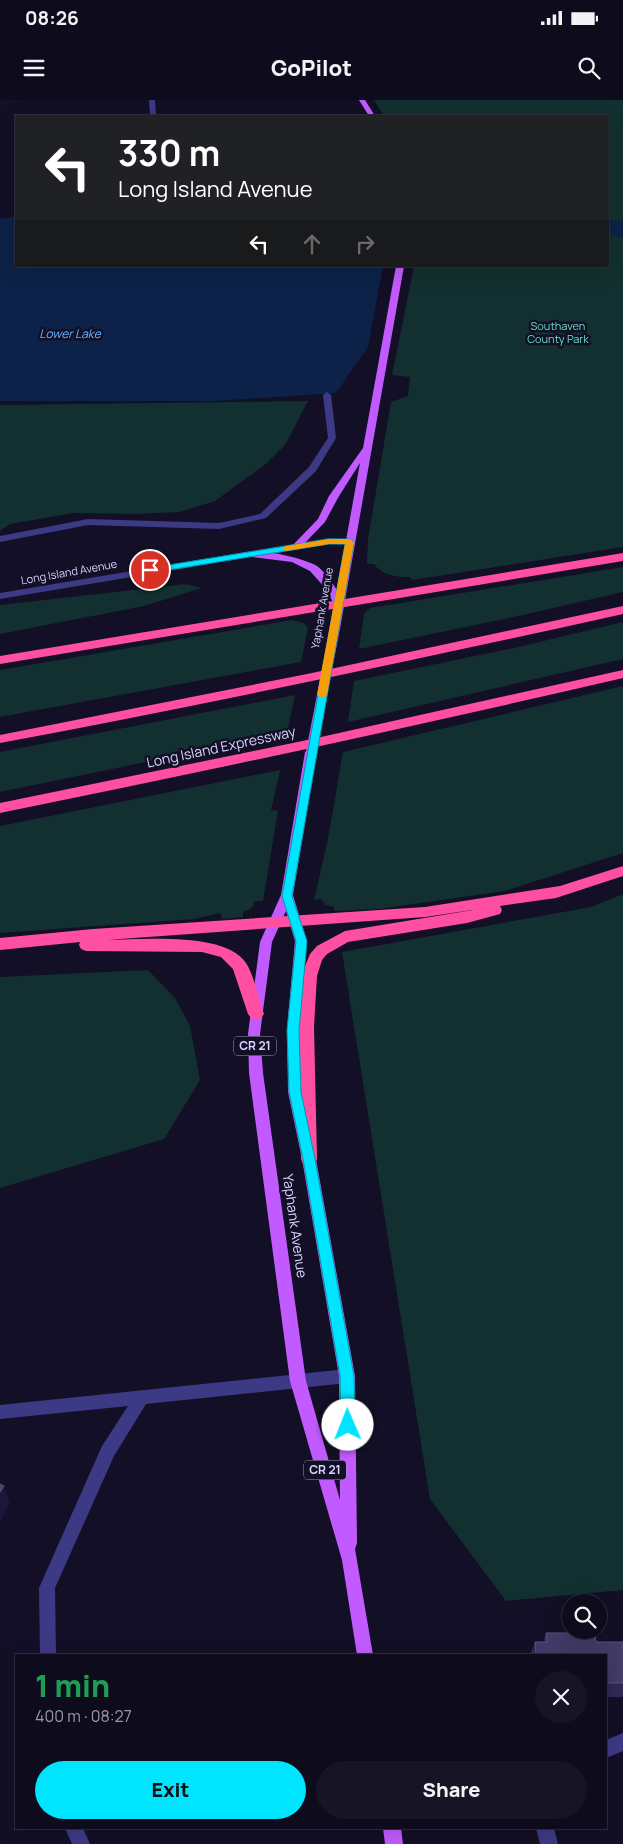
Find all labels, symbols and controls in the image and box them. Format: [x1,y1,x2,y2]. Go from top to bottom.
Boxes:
text: 08:26 [25,5,79,31]
text: GoPilot [271,53,352,83]
icon: menu [20,54,48,82]
icon: search [575,54,603,82]
text: 330 m [118,129,220,177]
icon: left [35,135,100,200]
text: Long Island Avenue [118,174,313,204]
icon: left [245,230,273,258]
icon: ahead [298,230,326,258]
icon: right [351,230,379,258]
park label: Southaven County Park [527,318,589,346]
water label: Lower Lake [39,325,102,342]
pin [129,549,171,591]
street label: Long Island Avenue [20,556,119,587]
icon: arrive [136,556,164,584]
street label: Yaphank Avenue [307,566,336,650]
street label: Long Island Expressway [145,721,298,772]
road number: CR 21 [234,1036,276,1056]
street label: Yaphank Avenue [279,1173,312,1279]
position arrow [321,1398,373,1450]
road number: CR 21 [304,1460,346,1480]
map controls [562,1594,607,1639]
button: search [562,1594,607,1639]
text: 1 min [35,1665,110,1706]
button: close [535,1671,587,1723]
text: 400 m · 08:27 [35,1705,132,1727]
button: Exit [35,1761,306,1819]
button: Share [316,1761,587,1819]

